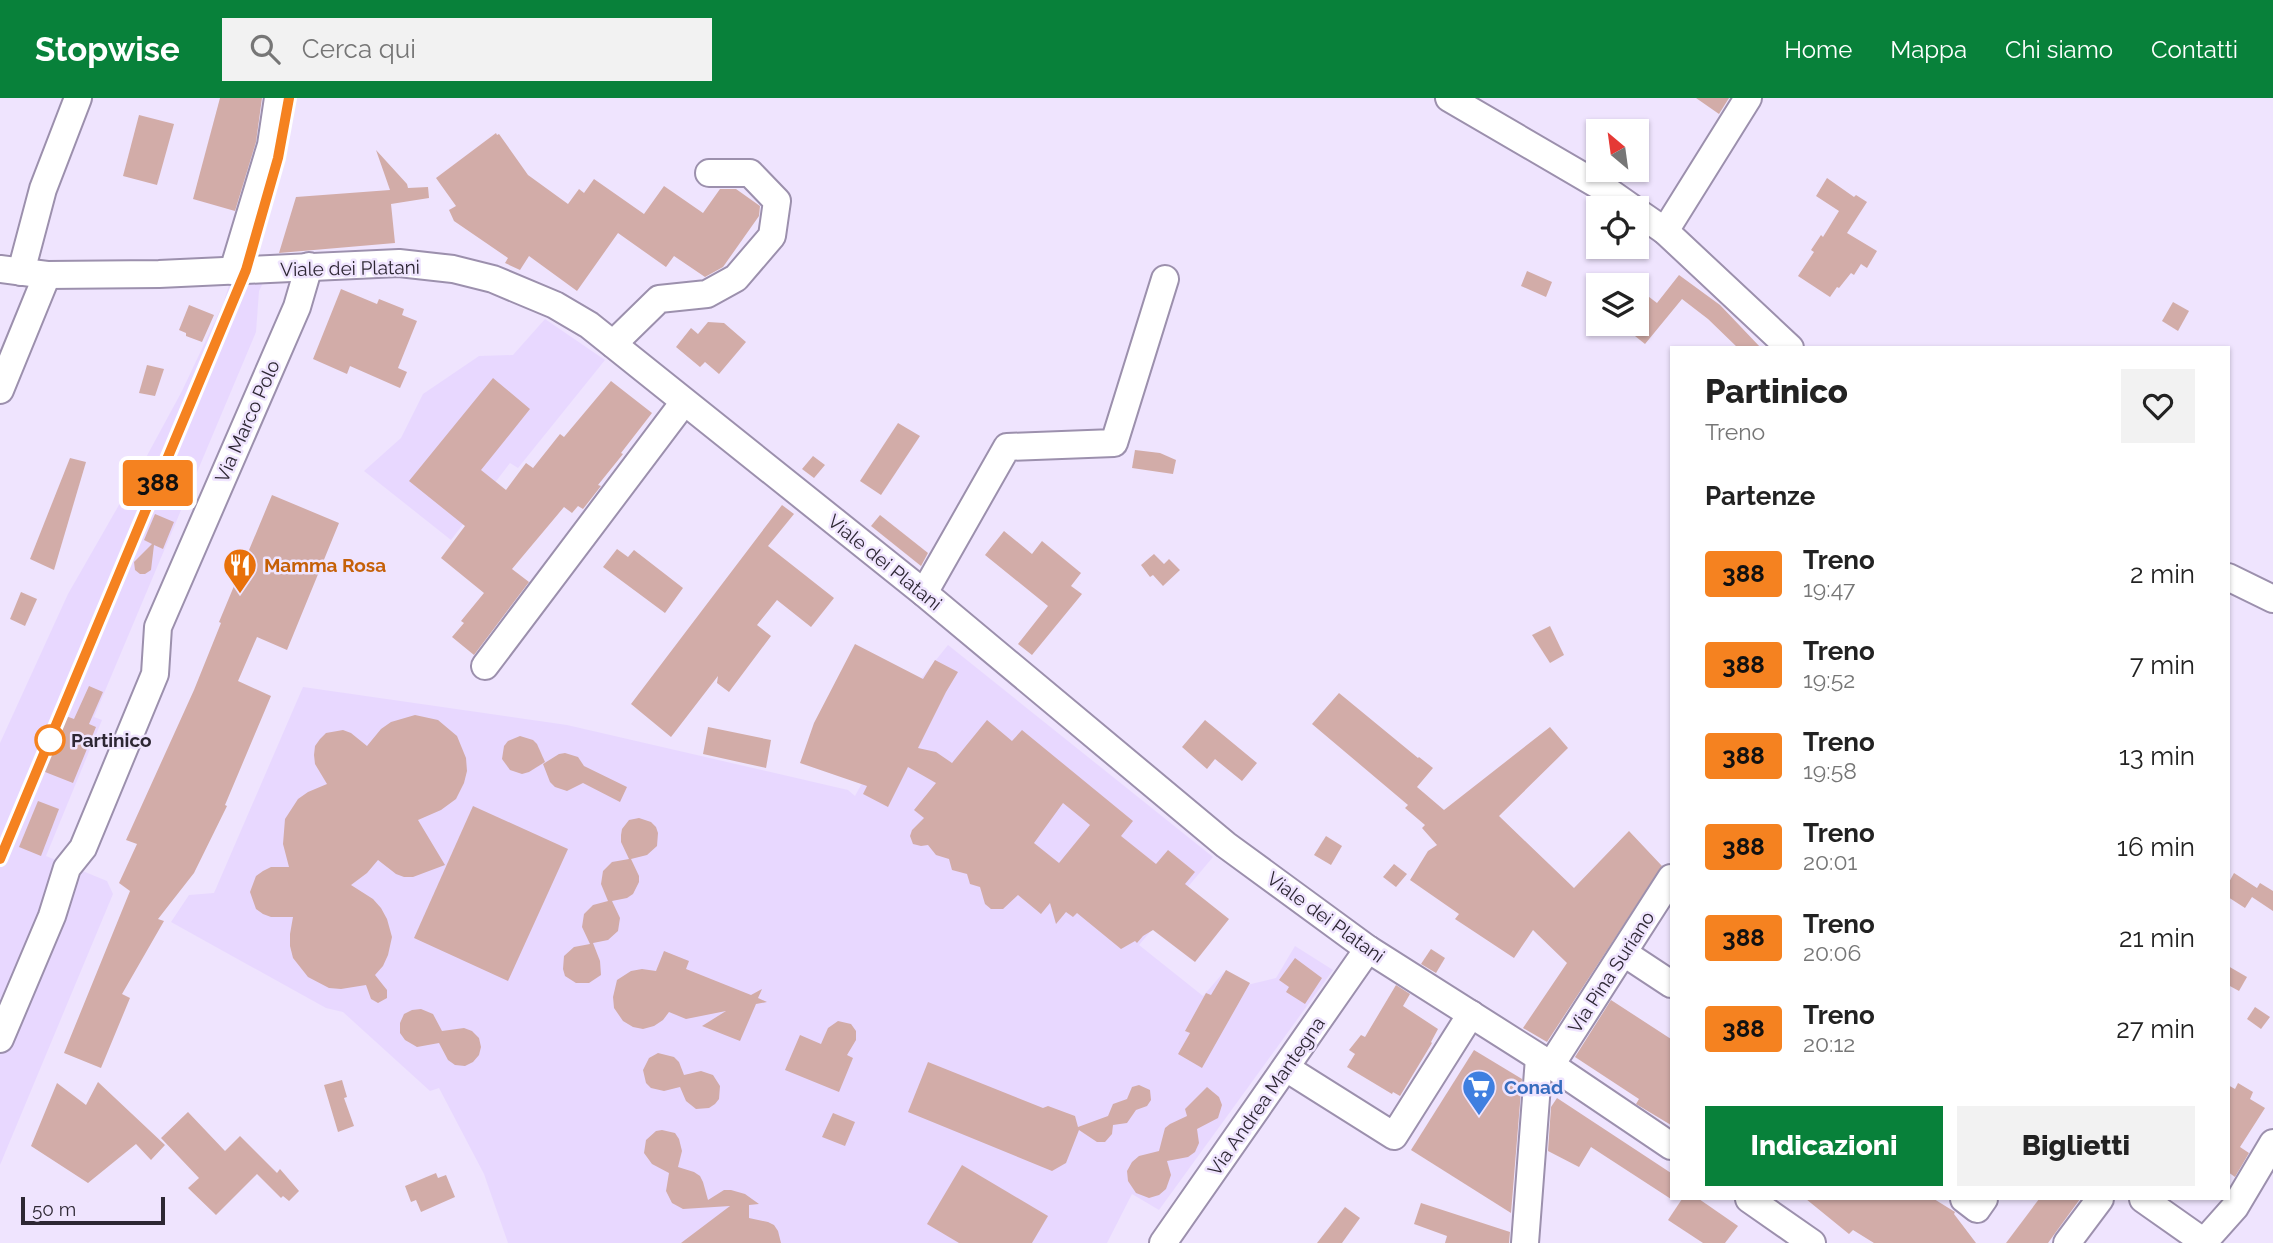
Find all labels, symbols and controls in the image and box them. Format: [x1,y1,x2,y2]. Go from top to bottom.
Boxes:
search box [222,18,712,81]
text: Stopwise [35,30,180,69]
icon: search [246,30,284,68]
text: Cerca qui [302,34,416,64]
text: Home [1784,35,1852,64]
text: Mappa [1890,35,1967,64]
text: Chi siamo [2005,35,2113,64]
text: Contatti [2151,35,2238,64]
north arrow [1586,119,1648,182]
map controls [1586,119,1649,336]
button: locate [1586,196,1649,259]
street label: Viale dei Platani [280,256,420,280]
button: layers [1586,273,1649,336]
street label: Via Marco Polo [210,356,284,486]
button: heart [2121,369,2195,443]
text: Partinico [1705,372,1848,411]
text: Treno [1705,418,1765,445]
line badge: 388 [118,460,198,506]
text: 388 [137,468,179,497]
text: Partenze [1705,481,1815,511]
street label: Viale dei Platani [824,509,946,615]
text: Treno [1803,545,1875,575]
restaurant icon: Mamma Rosa [221,546,259,595]
place label: Mamma Rosa [264,554,386,576]
text: 388 [1722,559,1765,588]
text: 2 min [2130,559,2195,589]
text: 19:47 [1803,575,1855,602]
text: Treno [1803,636,1875,666]
text: 388 [1722,650,1765,679]
text: 7 min [2130,650,2195,680]
text: 19:52 [1803,666,1855,693]
marker: Partinico [35,725,65,755]
text: Treno [1803,727,1875,757]
place label: Partinico [71,729,152,751]
text: 388 [1722,741,1765,770]
text: 13 min [2119,741,2195,771]
text: 19:58 [1803,757,1857,784]
text: Treno [1803,818,1875,848]
text: 388 [1722,832,1765,861]
text: 16 min [2117,832,2195,862]
text: 20:01 [1803,848,1857,875]
street label: Viale dei Platani [1263,867,1389,967]
street label: Via Pina Suriano [1563,907,1659,1037]
text: Treno [1803,909,1875,939]
text: 388 [1722,923,1765,952]
text: 21 min [2119,923,2195,953]
text: 20:06 [1803,939,1861,966]
text: Treno [1803,1000,1875,1030]
street label: Via Andrea Mantegna [1203,1012,1329,1180]
text: 388 [1722,1014,1765,1043]
text: 27 min [2116,1014,2195,1044]
text: 20:12 [1803,1030,1855,1057]
supermarket icon: Conad [1460,1068,1498,1117]
place label: Conad [1504,1076,1563,1098]
button: Indicazioni [1705,1106,1943,1186]
button: Biglietti [1957,1106,2195,1186]
scale bar [21,1194,164,1226]
text: 50 m [32,1198,76,1220]

